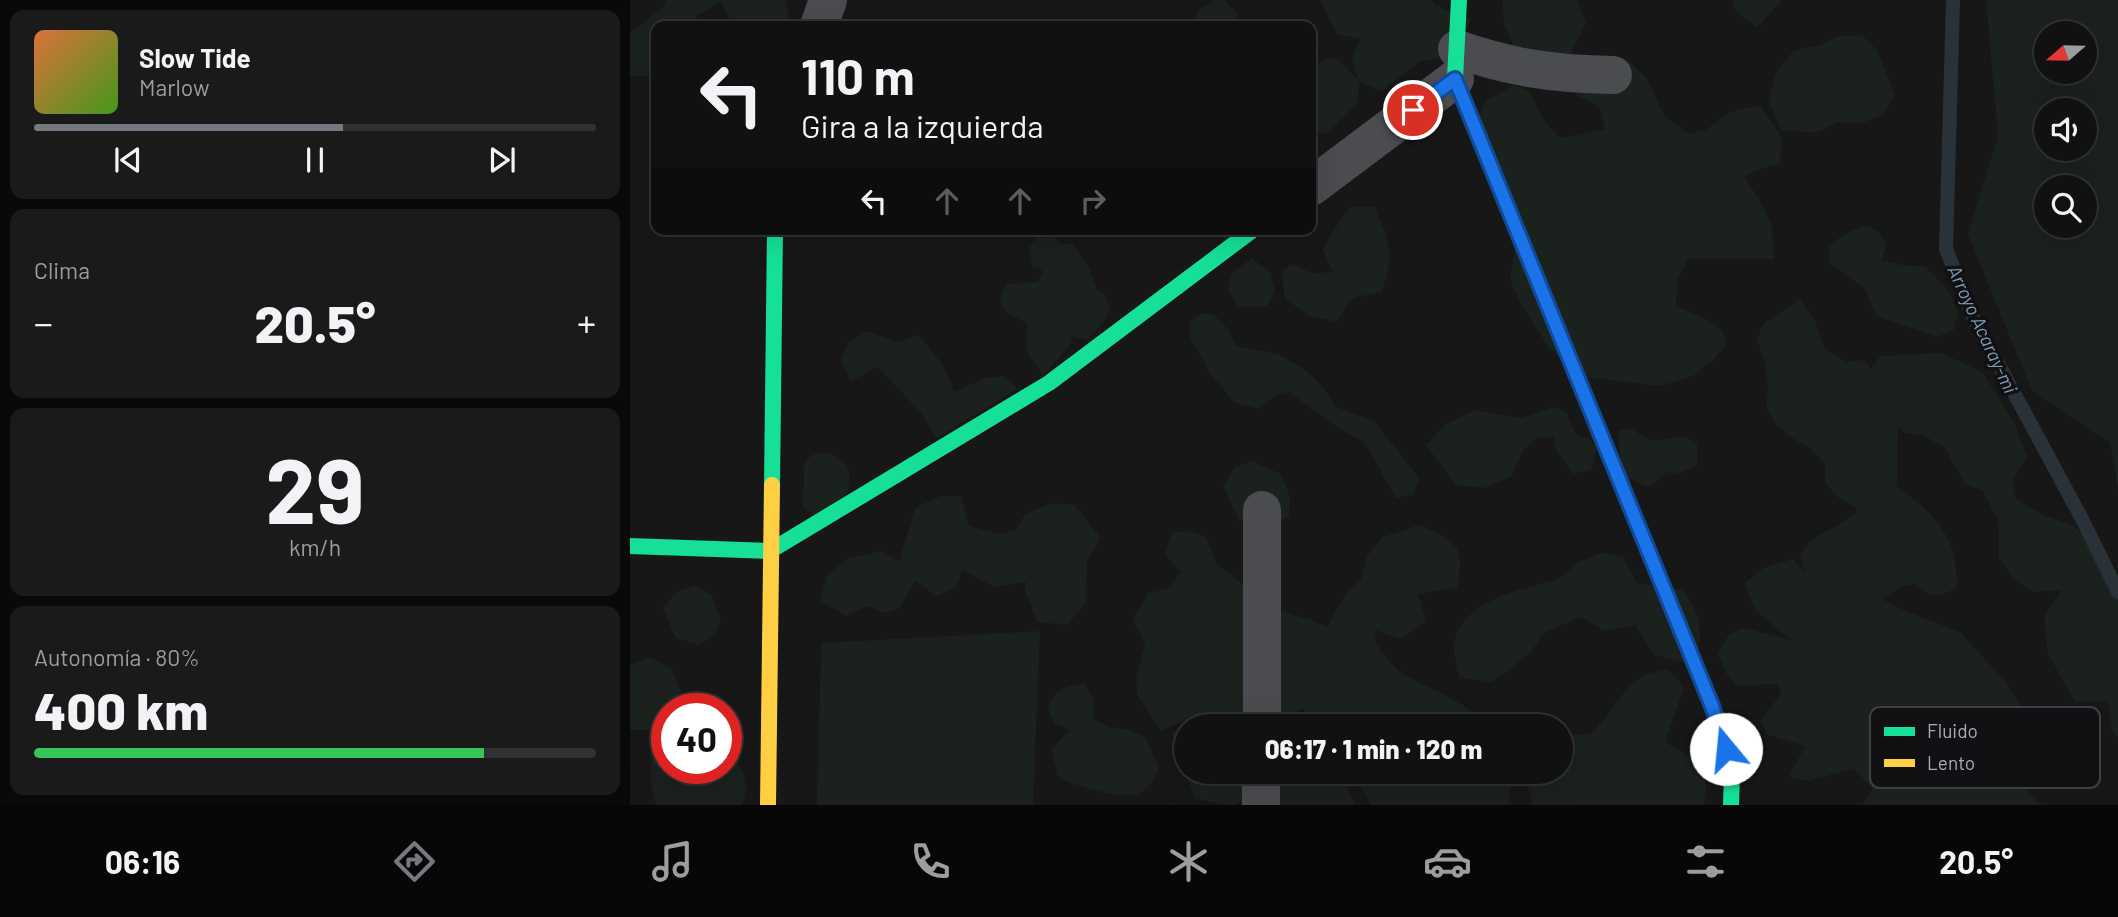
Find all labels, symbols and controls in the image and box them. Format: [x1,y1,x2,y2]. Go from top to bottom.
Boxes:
north arrow [2034,21,2096,84]
map controls [2034,21,2097,238]
text: Slow Tide [139,42,251,73]
text: 110 m [801,46,915,105]
icon: left [686,49,777,140]
text: Marlow [139,73,210,101]
pin [1383,80,1443,140]
icon: arrive [1394,91,1432,129]
button: sound [2034,98,2097,161]
text: Gira a la izquierda [801,106,1044,144]
icon: previous [109,141,147,179]
icon: pause [296,141,334,179]
icon: next [483,141,521,179]
button: search [2034,175,2097,238]
icon: left [855,182,893,220]
icon: ahead [928,182,966,220]
icon: ahead [1001,182,1039,220]
icon: right [1074,182,1112,220]
text: Clima [34,256,90,284]
water label: Arroyo Acaray-mi [1943,261,2023,397]
text: 20.5° [254,291,376,353]
text: − [34,299,53,345]
text: + [577,299,596,345]
text: 29 [265,433,365,542]
text: km/h [289,533,341,561]
text: Autonomía · 80% [34,643,200,671]
text: 400 km [34,678,208,740]
speed limit sign: 40 [651,693,742,784]
legend [1870,707,2100,788]
position arrow [1689,712,1763,786]
text: Fluido [1927,719,1978,742]
text: 06:17 · 1 min · 120 m [1265,733,1482,764]
text: Lento [1927,751,1975,774]
icon: directions [390,837,439,886]
icon: music [648,837,697,886]
icon: phone [906,837,955,886]
icon: climate [1164,837,1213,886]
icon: car [1423,837,1472,886]
icon: filters [1681,837,1730,886]
text: 06:16 [105,842,180,880]
text: 20.5° [1939,842,2013,880]

